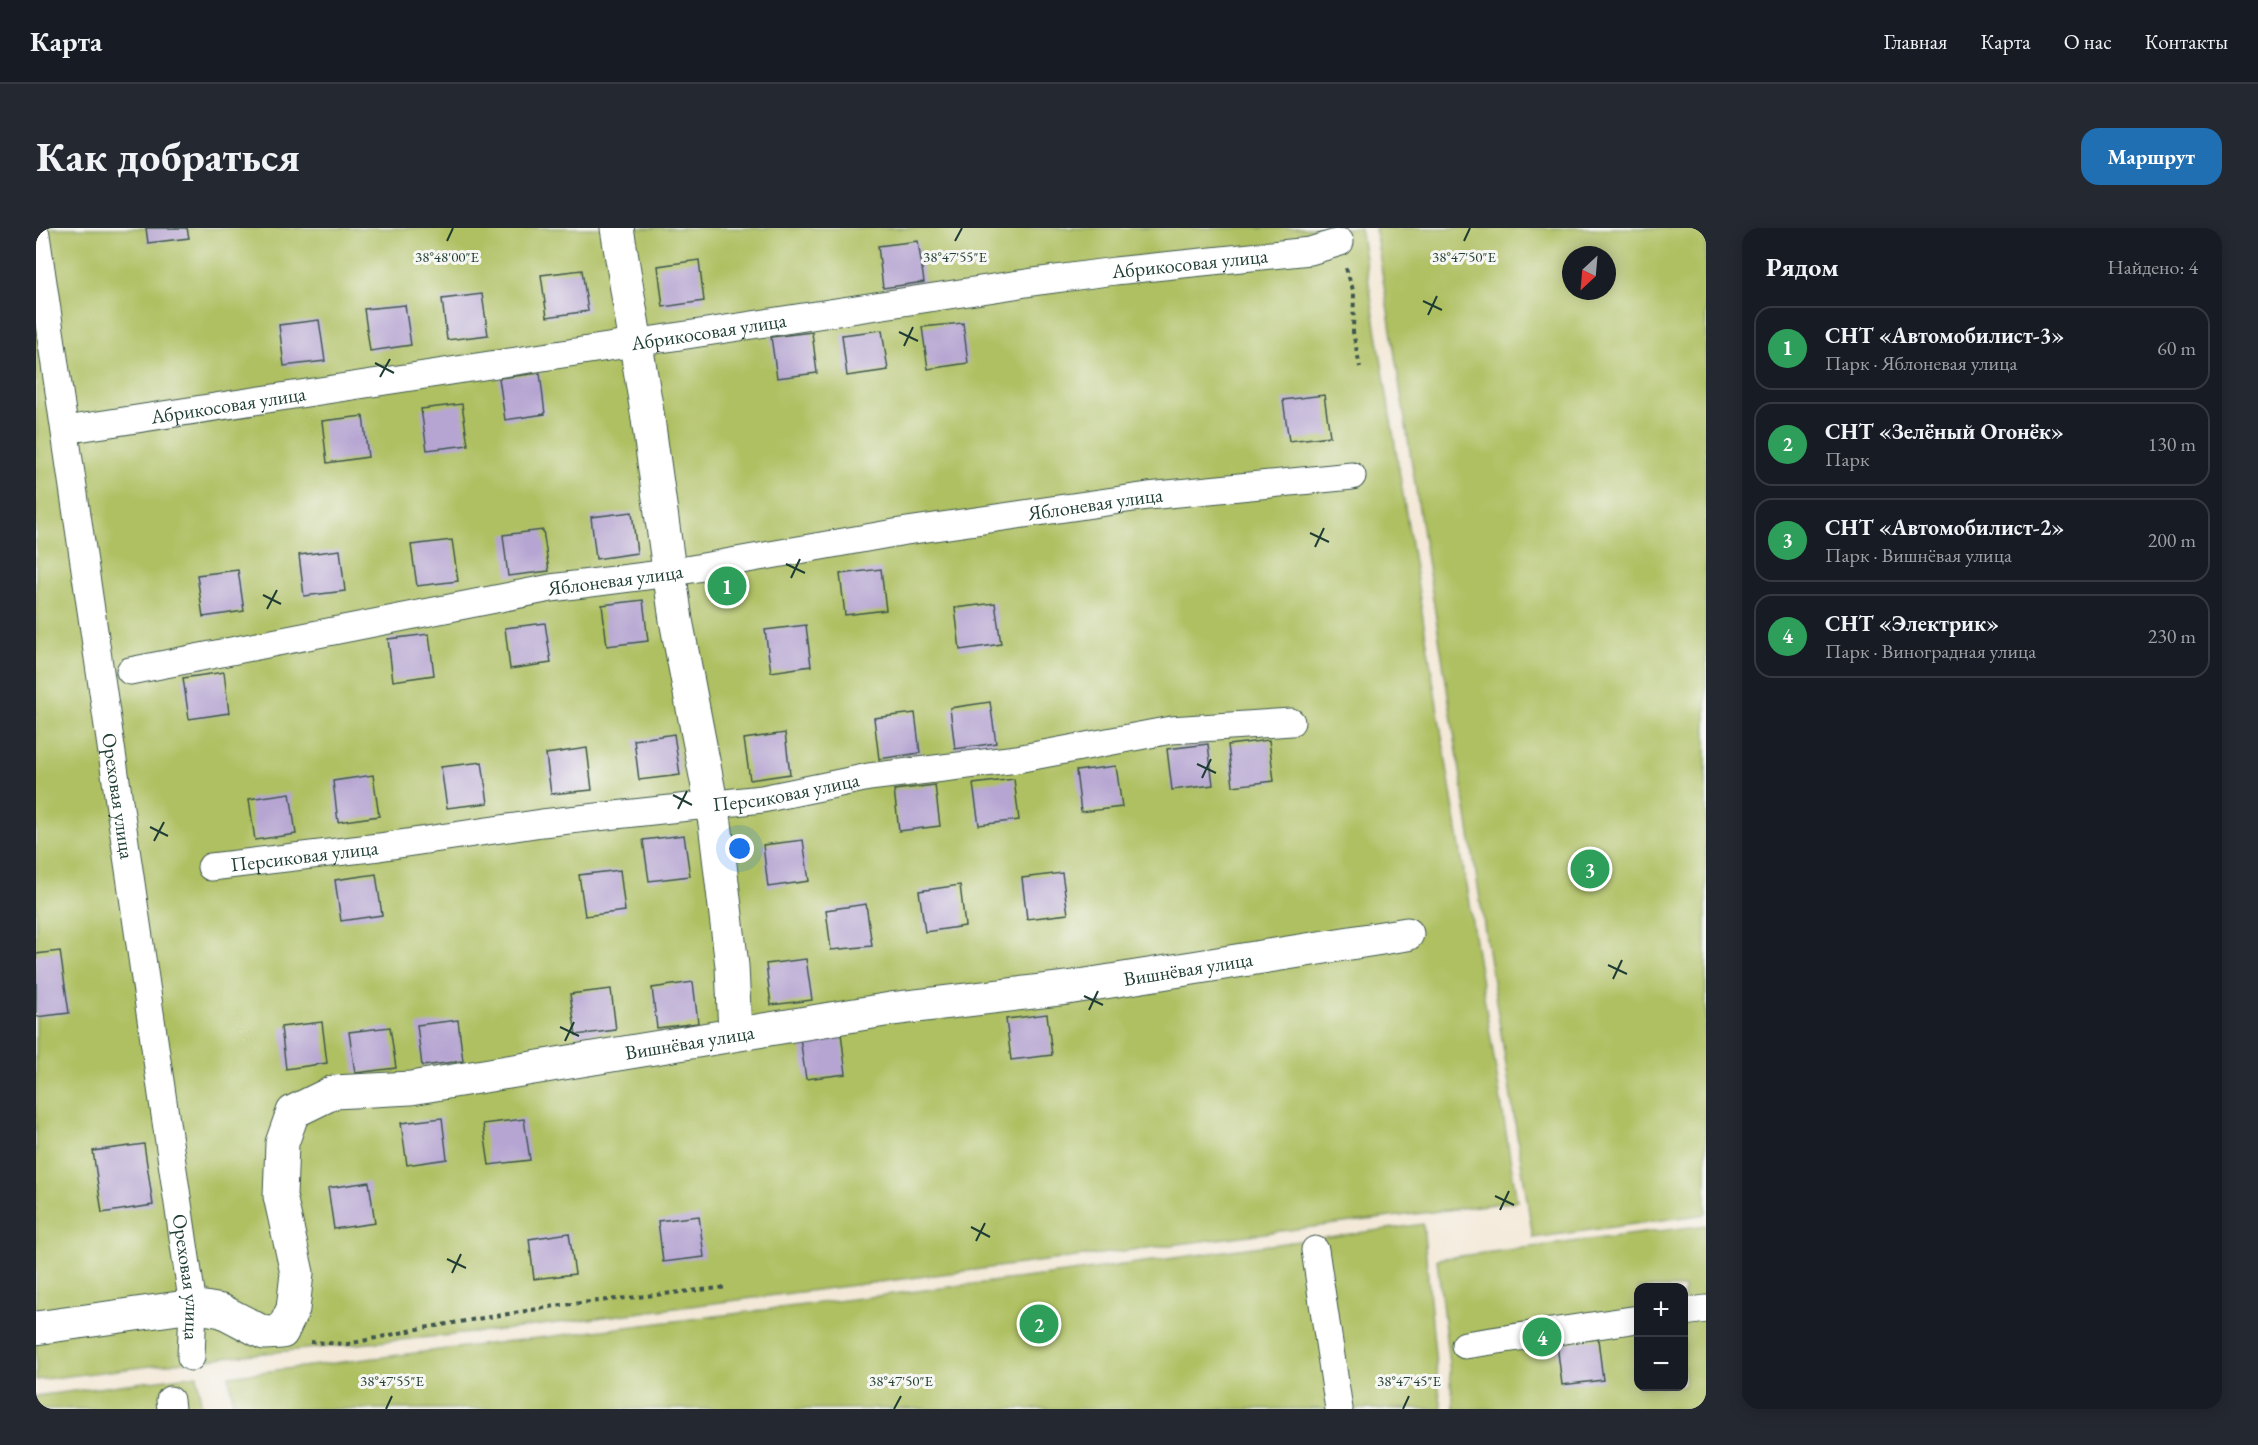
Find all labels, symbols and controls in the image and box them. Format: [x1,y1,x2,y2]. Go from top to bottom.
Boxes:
text: Карта [30,23,102,59]
text: Главная [1883,28,1947,55]
text: Карта [1980,28,2031,55]
text: О нас [2064,28,2112,55]
text: Контакты [2145,28,2228,55]
button: Маршрут [2081,128,2222,185]
text: Как добраться [36,129,300,184]
street label: Абрикосовая улица [1110,242,1269,284]
north arrow [1562,246,1616,300]
text: 38°48'00"E [415,247,480,266]
text: 38°47'55"E [923,247,988,266]
text: 38°47'50"E [1432,247,1497,266]
text: Рядом [1766,250,1839,284]
text: Найдено: 4 [2107,254,2198,280]
street label: Абрикосовая улица [628,307,788,356]
text: СНТ «Автомобилист-3» [1825,321,2064,350]
text: 1 [1782,335,1793,361]
text: 60 m [2157,335,2196,361]
text: Парк · Яблоневая улица [1825,350,2017,376]
street label: Абрикосовая улица [148,380,308,430]
text: СНТ «Зелёный Огонёк» [1825,417,2064,446]
text: 2 [1782,431,1793,457]
text: 130 m [2148,431,2196,457]
text: Парк [1825,446,1869,472]
street label: Яблоневая улица [1025,482,1164,526]
text: СНТ «Автомобилист-2» [1825,513,2064,542]
text: 3 [1782,527,1793,553]
text: 200 m [2148,527,2196,553]
text: Парк · Вишнёвая улица [1825,542,2012,568]
street label: Яблоневая улица [545,558,685,601]
pin: 1 [708,564,746,608]
text: СНТ «Электрик» [1825,609,1999,638]
text: 4 [1782,623,1793,649]
text: 230 m [2148,623,2196,649]
text: Парк · Виноградная улица [1825,638,2036,664]
street label: Ореховая улица [96,731,140,861]
street label: Персиковая улица [711,766,862,817]
street label: Персиковая улица [229,834,380,878]
your location [725,834,754,863]
pin: 3 [1570,846,1610,892]
street label: Вишнёвая улица [1122,946,1255,992]
street label: Вишнёвая улица [623,1019,756,1066]
street label: Ореховая улица [167,1212,206,1341]
map controls [1634,1283,1688,1391]
button: + [1634,1283,1688,1337]
pin: 2 [1020,1302,1058,1346]
pin: 4 [1522,1314,1562,1360]
button: − [1634,1337,1688,1391]
text: 38°47'55"E [360,1371,425,1390]
text: 38°47'50"E [869,1371,934,1390]
text: 38°47'45"E [1377,1371,1442,1390]

